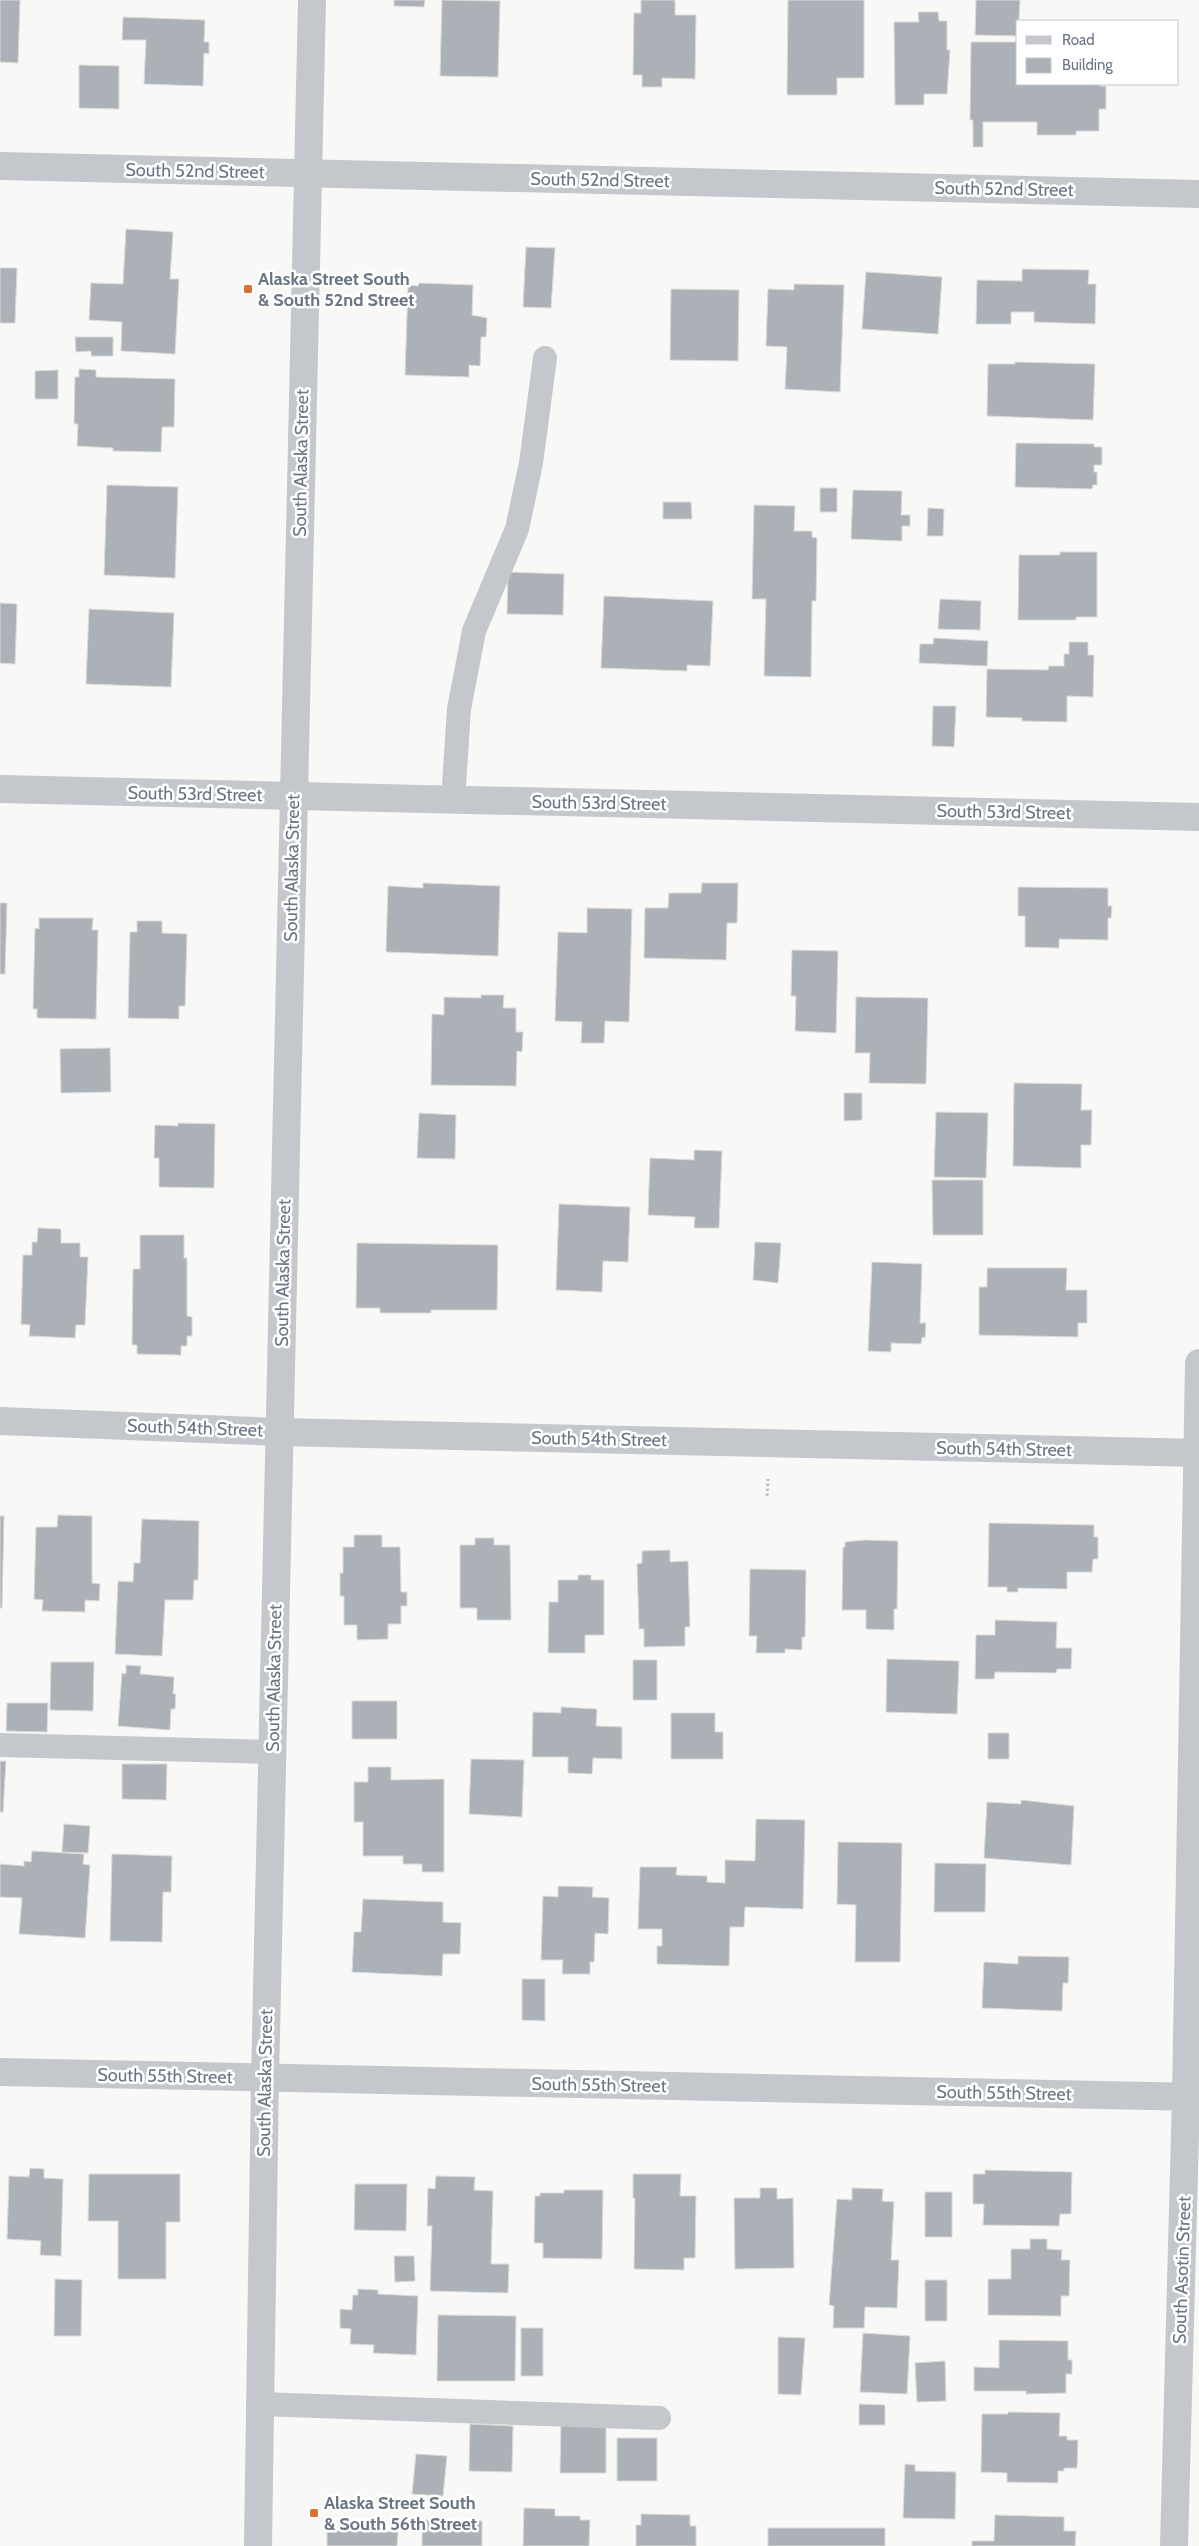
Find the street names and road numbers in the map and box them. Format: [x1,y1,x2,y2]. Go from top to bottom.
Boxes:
street label: South 52nd Street [125,159,265,183]
street label: South 52nd Street [530,168,670,192]
street label: South 52nd Street [934,177,1074,201]
street label: South Alaska Street [289,389,313,537]
street label: South 53rd Street [127,782,263,806]
street label: South 53rd Street [531,791,667,815]
street label: South Alaska Street [280,794,304,942]
street label: South 53rd Street [936,800,1072,824]
street label: South Alaska Street [271,1199,295,1347]
street label: South 54th Street [127,1415,263,1441]
street label: South 54th Street [531,1427,667,1451]
street label: South 54th Street [936,1437,1072,1461]
street label: South Alaska Street [262,1604,286,1752]
street label: South Alaska Street [253,2009,277,2157]
street label: South 55th Street [97,2064,233,2088]
street label: South 55th Street [531,2073,667,2097]
street label: South 55th Street [936,2081,1072,2105]
street label: South Asotin Street [1168,2196,1196,2344]

